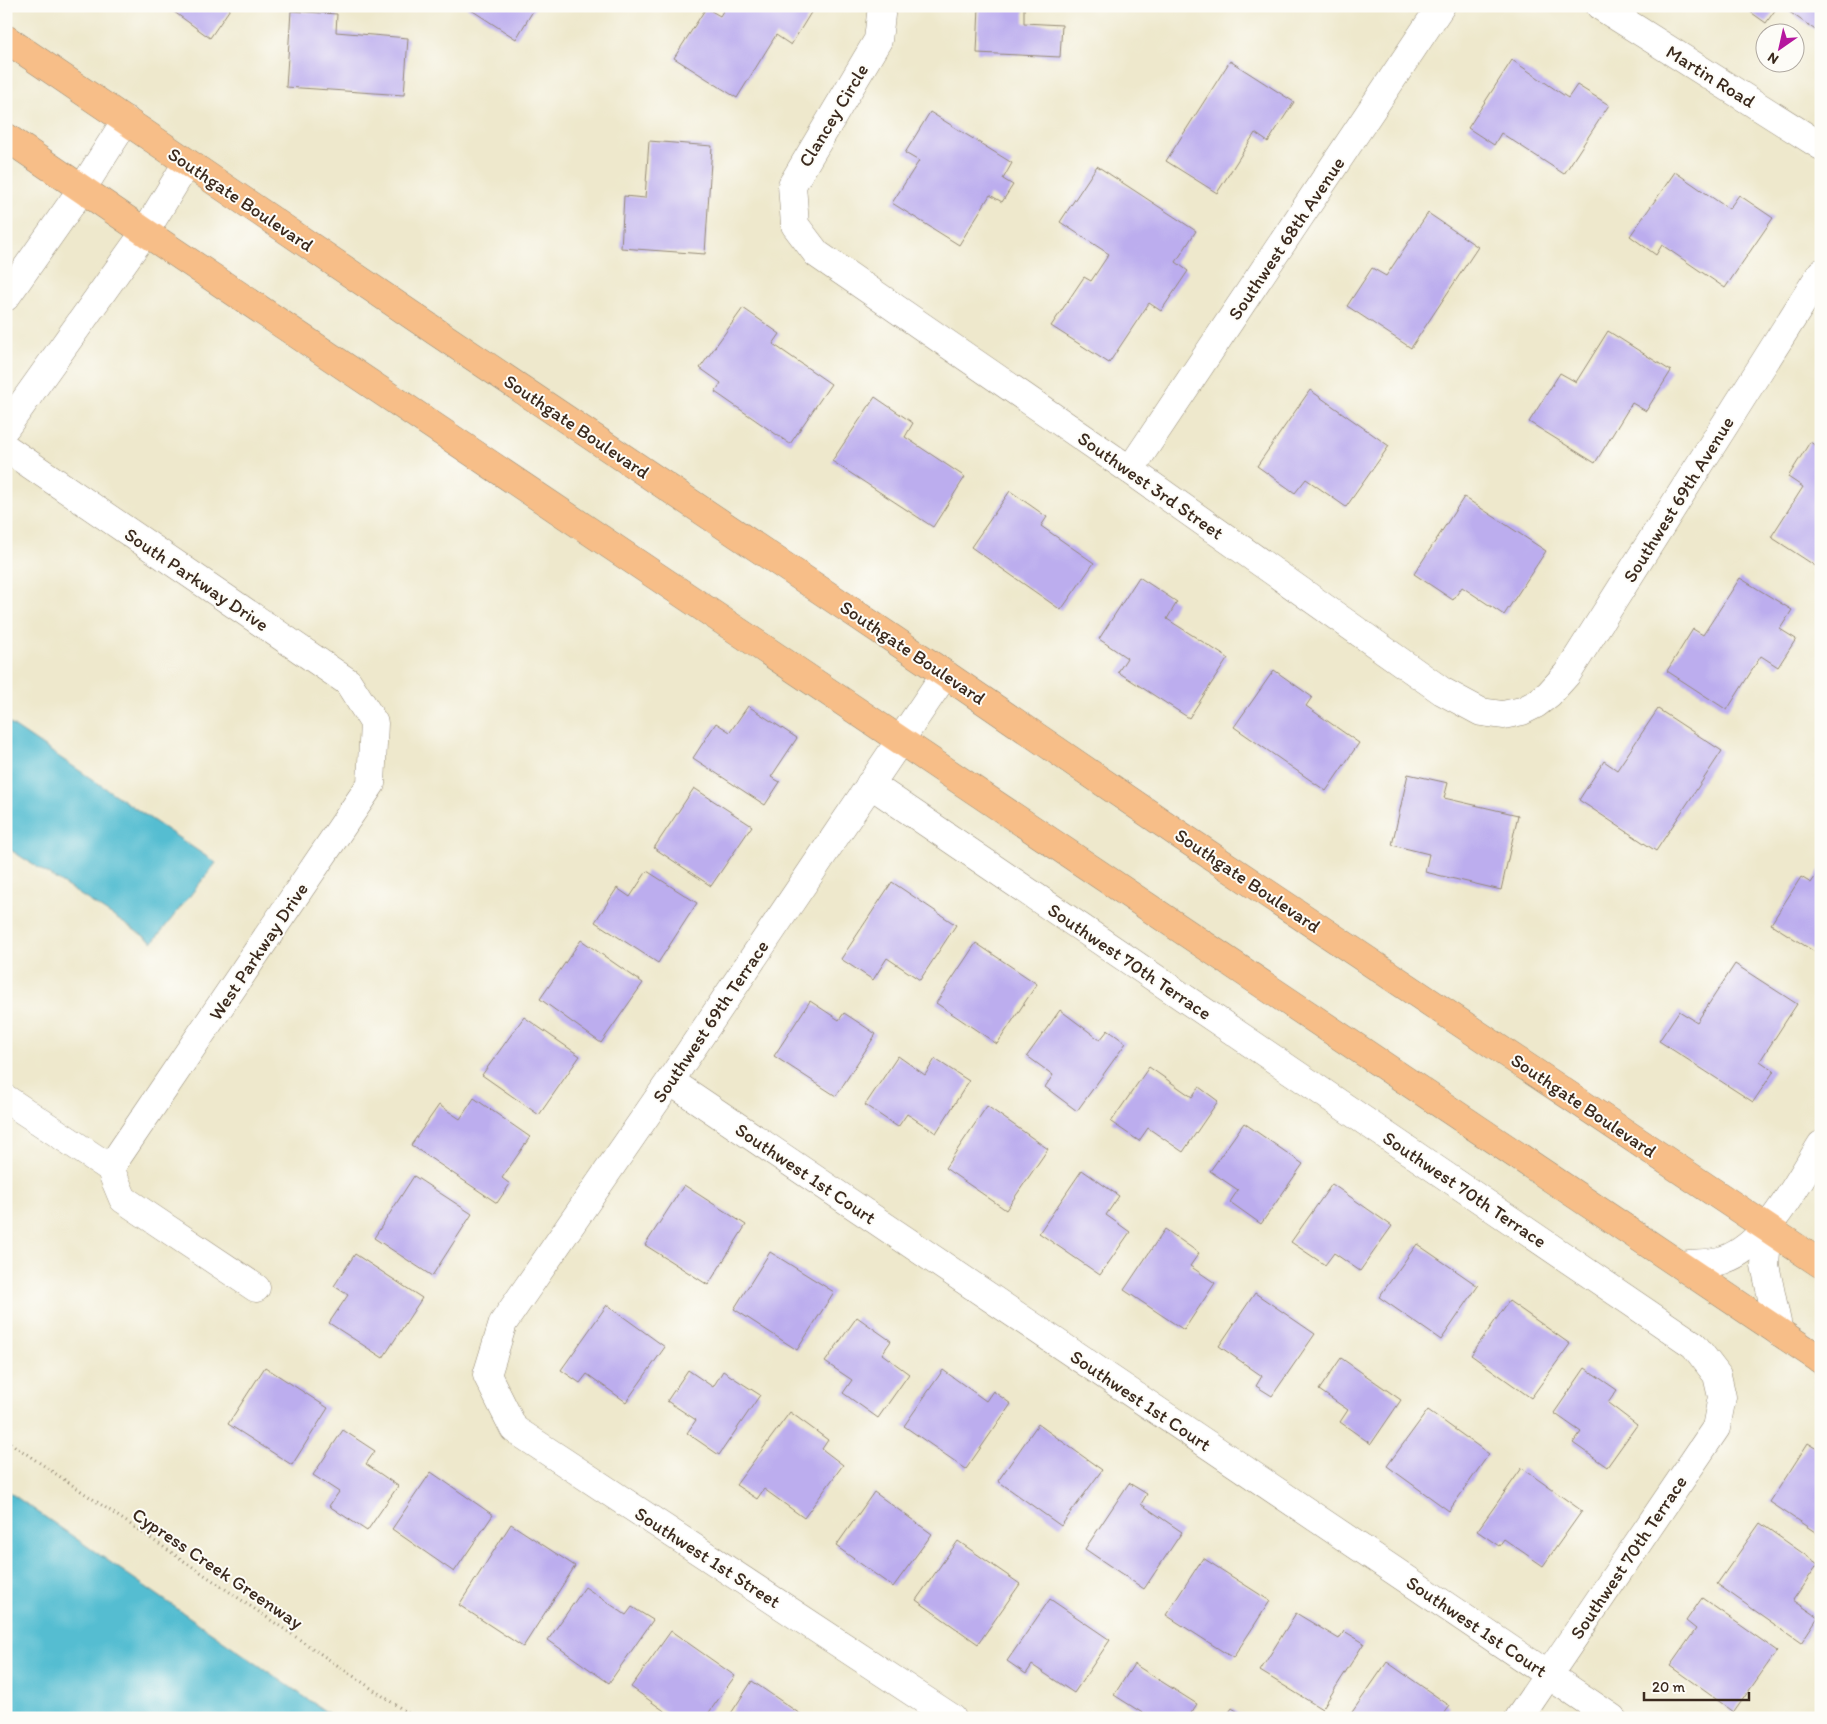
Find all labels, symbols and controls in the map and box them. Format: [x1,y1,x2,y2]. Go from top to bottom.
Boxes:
north arrow [1754,22,1804,72]
street label: Martin Road [1662,40,1760,113]
text: N [1764,49,1782,68]
street label: Clancey Circle [794,59,873,171]
street label: Southgate Boulevard [164,142,318,257]
street label: Southwest 68th Avenue [1223,152,1350,324]
street label: Southgate Boulevard [500,369,654,484]
street label: Southwest 69th Avenue [1618,412,1739,587]
street label: Southwest 3rd Street [1073,426,1228,544]
street label: South Parkway Drive [120,523,273,636]
street label: Southgate Boulevard [836,595,990,710]
street label: Southgate Boulevard [1171,823,1325,938]
street label: West Parkway Drive [204,878,313,1024]
street label: Southwest 70th Terrace [1044,898,1216,1025]
street label: Southwest 69th Terrace [647,936,773,1107]
street label: Southgate Boulevard [1507,1048,1661,1163]
street label: Southwest 1st Court [731,1118,881,1229]
street label: Southwest 70th Terrace [1379,1126,1551,1253]
street label: Southwest 1st Court [1066,1345,1216,1456]
street label: Southwest 70th Terrace [1565,1471,1692,1643]
street label: Southwest 1st Street [631,1502,785,1613]
street label: Cypress Creek Greenway [128,1503,308,1634]
street label: Southwest 1st Court [1402,1571,1552,1682]
scale bar [1644,1669,1750,1701]
text: 20 m [1652,1678,1686,1696]

